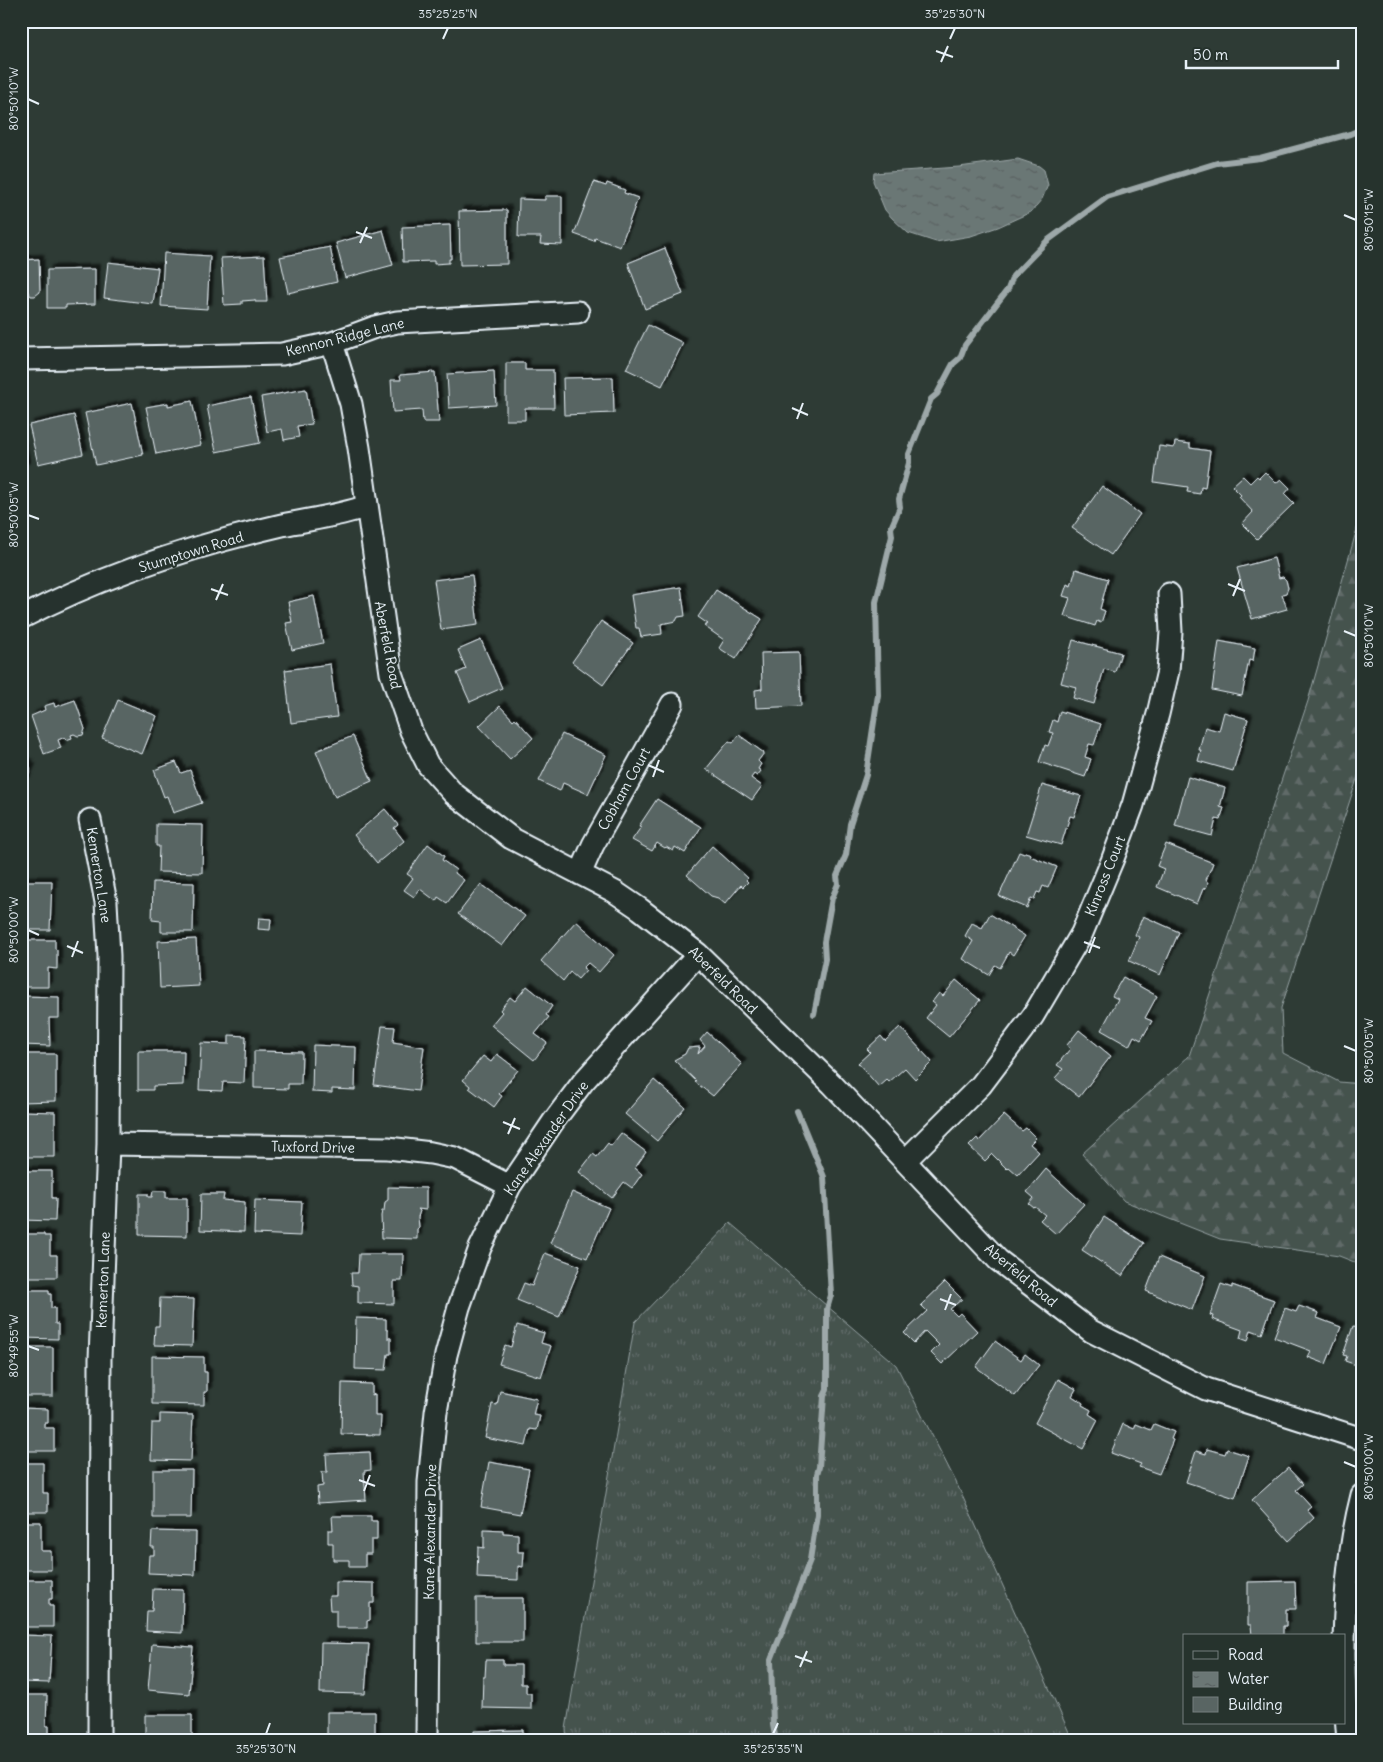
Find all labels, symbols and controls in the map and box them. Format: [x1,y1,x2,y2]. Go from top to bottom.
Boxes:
text: 35°25'25"N [418,6,478,21]
text: 35°25'30"N [925,6,985,21]
scale bar [1186,38,1338,70]
text: 50 m [1193,45,1228,64]
text: 80°50'10"W [6,67,21,131]
text: 80°50'15"W [1361,189,1376,251]
street label: Kennon Ridge Lane [284,314,406,360]
text: 80°50'05"W [6,482,21,548]
street label: Stumptown Road [137,528,245,576]
street label: Aberfeld Road [371,599,405,691]
text: 80°50'10"W [1361,604,1376,668]
street label: Cobham Court [594,744,654,834]
street label: Kemerton Lane [83,826,115,924]
street label: Kinross Court [1081,833,1129,919]
text: 80°50'00"W [6,897,21,963]
street label: Aberfeld Road [685,943,761,1017]
text: 80°50'05"W [1361,1018,1376,1084]
street label: Kane Alexander Drive [500,1077,592,1199]
street label: Tuxford Drive [271,1137,355,1157]
street label: Kemerton Lane [92,1231,114,1329]
street label: Aberfeld Road [981,1239,1061,1311]
text: 80°49'55"W [6,1314,21,1378]
text: 80°50'00"W [1361,1434,1376,1500]
street label: Kane Alexander Drive [420,1464,440,1600]
legend [1183,1634,1346,1724]
text: Road [1228,1645,1263,1664]
text: Water [1228,1669,1269,1688]
text: Building [1228,1695,1283,1714]
text: 35°25'30"N [236,1741,296,1756]
text: 35°25'35"N [743,1741,803,1756]

